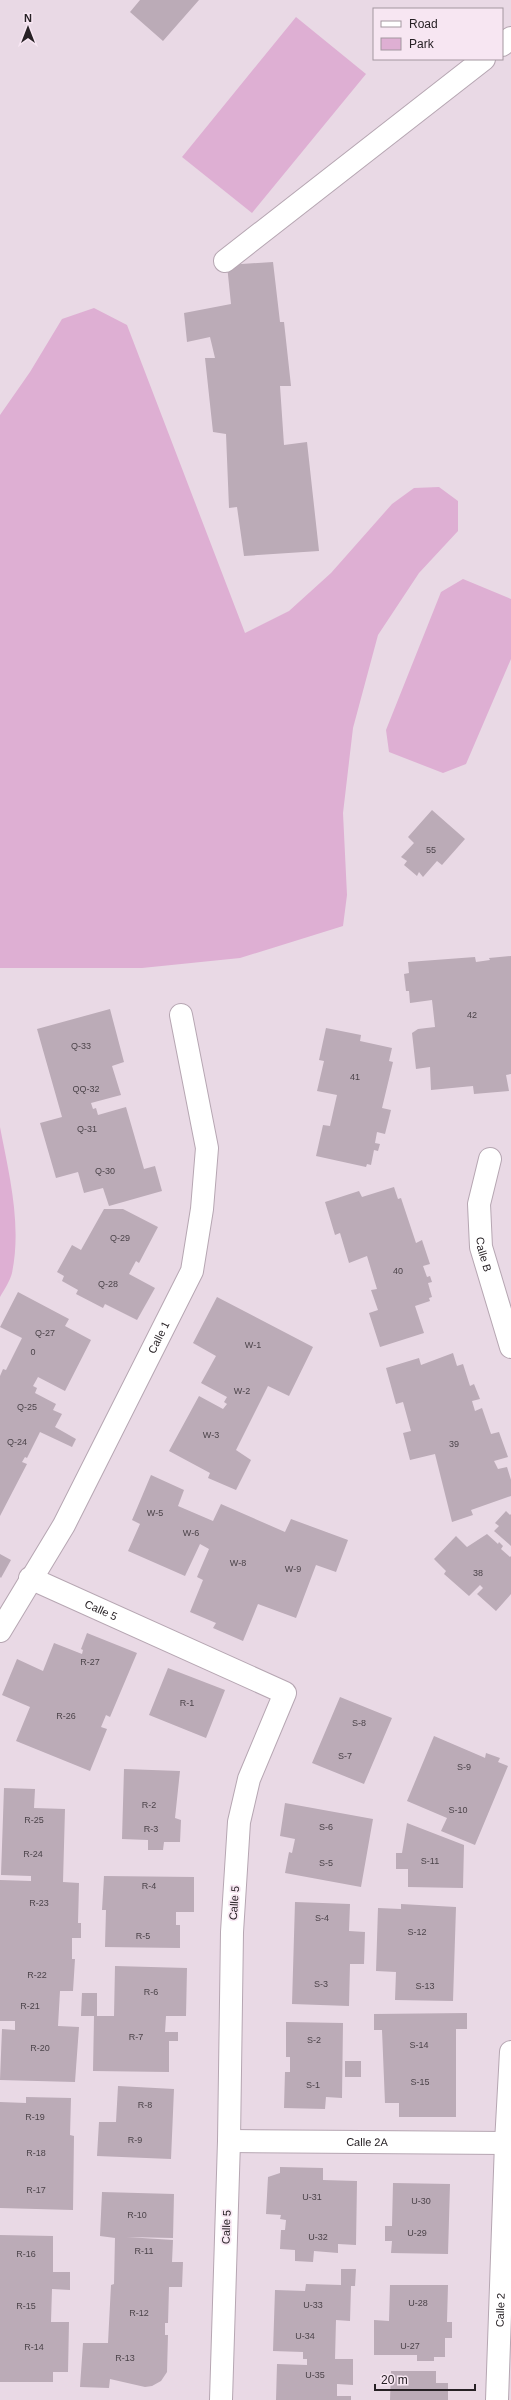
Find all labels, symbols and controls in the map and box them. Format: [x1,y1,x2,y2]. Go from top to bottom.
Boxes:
north arrow [8,8,48,48]
legend [373,8,503,60]
text: N [24,12,32,24]
text: Road [409,17,438,31]
text: Park [409,37,435,51]
house number: 55 [426,845,436,855]
house number: 42 [467,1010,477,1020]
house number: Q-33 [71,1041,91,1051]
house number: 41 [350,1072,360,1082]
house number: QQ-32 [72,1084,100,1094]
house number: Q-31 [77,1124,97,1134]
house number: Q-30 [95,1166,115,1176]
house number: Q-29 [110,1233,130,1243]
street label: Calle B [475,1237,494,1273]
house number: 40 [393,1266,403,1276]
house number: Q-28 [98,1279,118,1289]
street label: Calle 1 [146,1319,172,1355]
house number: Q-27 [35,1328,55,1338]
house number: W-1 [245,1340,261,1350]
house number: 0 [30,1347,36,1357]
house number: W-2 [234,1386,250,1396]
house number: Q-25 [17,1402,37,1412]
house number: W-3 [203,1430,219,1440]
house number: Q-24 [7,1437,27,1447]
house number: 39 [449,1439,459,1449]
house number: W-5 [147,1508,163,1518]
house number: W-6 [183,1528,199,1538]
house number: W-8 [230,1558,246,1568]
house number: W-9 [285,1564,301,1574]
house number: 38 [473,1568,483,1578]
street label: Calle 5 [83,1598,119,1623]
house number: R-27 [80,1657,100,1667]
house number: R-1 [180,1698,194,1708]
house number: R-26 [56,1711,76,1721]
house number: S-8 [352,1718,366,1728]
house number: S-7 [338,1751,352,1761]
house number: S-9 [457,1762,471,1772]
house number: R-2 [142,1800,156,1810]
house number: S-10 [448,1805,468,1815]
house number: R-25 [24,1815,44,1825]
house number: S-6 [319,1822,333,1832]
house number: R-3 [144,1824,158,1834]
house number: R-24 [23,1849,43,1859]
house number: S-11 [421,1856,439,1866]
house number: S-5 [319,1858,333,1868]
house number: R-4 [142,1881,156,1891]
street label: Calle 5 [227,1885,241,1921]
house number: R-23 [29,1898,49,1908]
house number: S-4 [315,1913,329,1923]
house number: S-12 [407,1927,427,1937]
house number: R-5 [136,1931,150,1941]
house number: R-22 [27,1970,47,1980]
house number: S-3 [314,1979,328,1989]
house number: S-13 [415,1981,435,1991]
house number: R-6 [144,1987,158,1997]
house number: R-21 [20,2001,40,2011]
house number: R-7 [129,2032,143,2042]
house number: S-2 [307,2035,321,2045]
house number: S-14 [409,2040,429,2050]
house number: R-20 [30,2043,50,2053]
house number: S-15 [410,2077,430,2087]
house number: S-1 [306,2080,320,2090]
house number: R-8 [138,2100,152,2110]
house number: R-19 [25,2112,45,2122]
house number: R-9 [128,2135,142,2145]
street label: Calle 2A [346,2136,389,2148]
house number: R-18 [26,2148,46,2158]
house number: R-17 [26,2185,46,2195]
house number: U-31 [302,2192,322,2202]
house number: U-30 [411,2196,431,2206]
house number: R-10 [127,2210,147,2220]
street label: Calle 5 [219,2210,233,2244]
house number: U-29 [407,2228,427,2238]
house number: U-32 [308,2232,328,2242]
house number: R-11 [135,2246,153,2256]
house number: R-16 [16,2249,36,2259]
street label: Calle 2 [494,2293,507,2327]
house number: U-28 [408,2298,428,2308]
house number: U-33 [303,2300,323,2310]
house number: R-15 [16,2301,36,2311]
house number: R-12 [129,2308,149,2318]
house number: U-34 [295,2331,315,2341]
house number: U-27 [400,2341,420,2351]
house number: R-14 [24,2342,44,2352]
house number: R-13 [115,2353,135,2363]
scale bar [375,2366,475,2392]
house number: U-35 [305,2370,325,2380]
text: 20 m [381,2373,408,2387]

